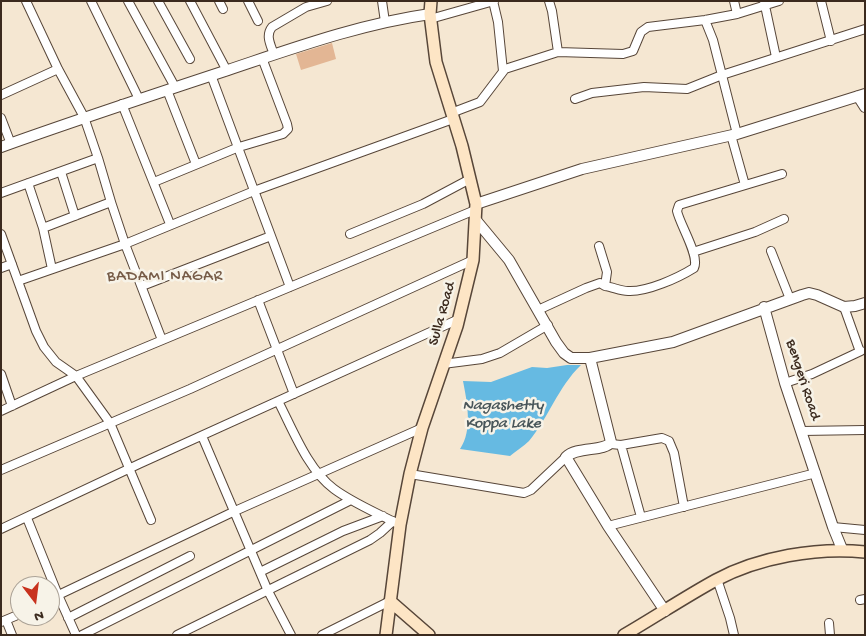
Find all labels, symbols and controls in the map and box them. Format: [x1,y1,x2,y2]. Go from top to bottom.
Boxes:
district label: BADAMI NAGAR [105,268,225,288]
street label: Sulla Road [425,280,461,348]
street label: Bengeri Road [781,337,823,423]
water label: Nagashetty Koppa Lake [463,397,543,435]
north arrow [10,576,60,626]
text: N [32,606,45,624]

